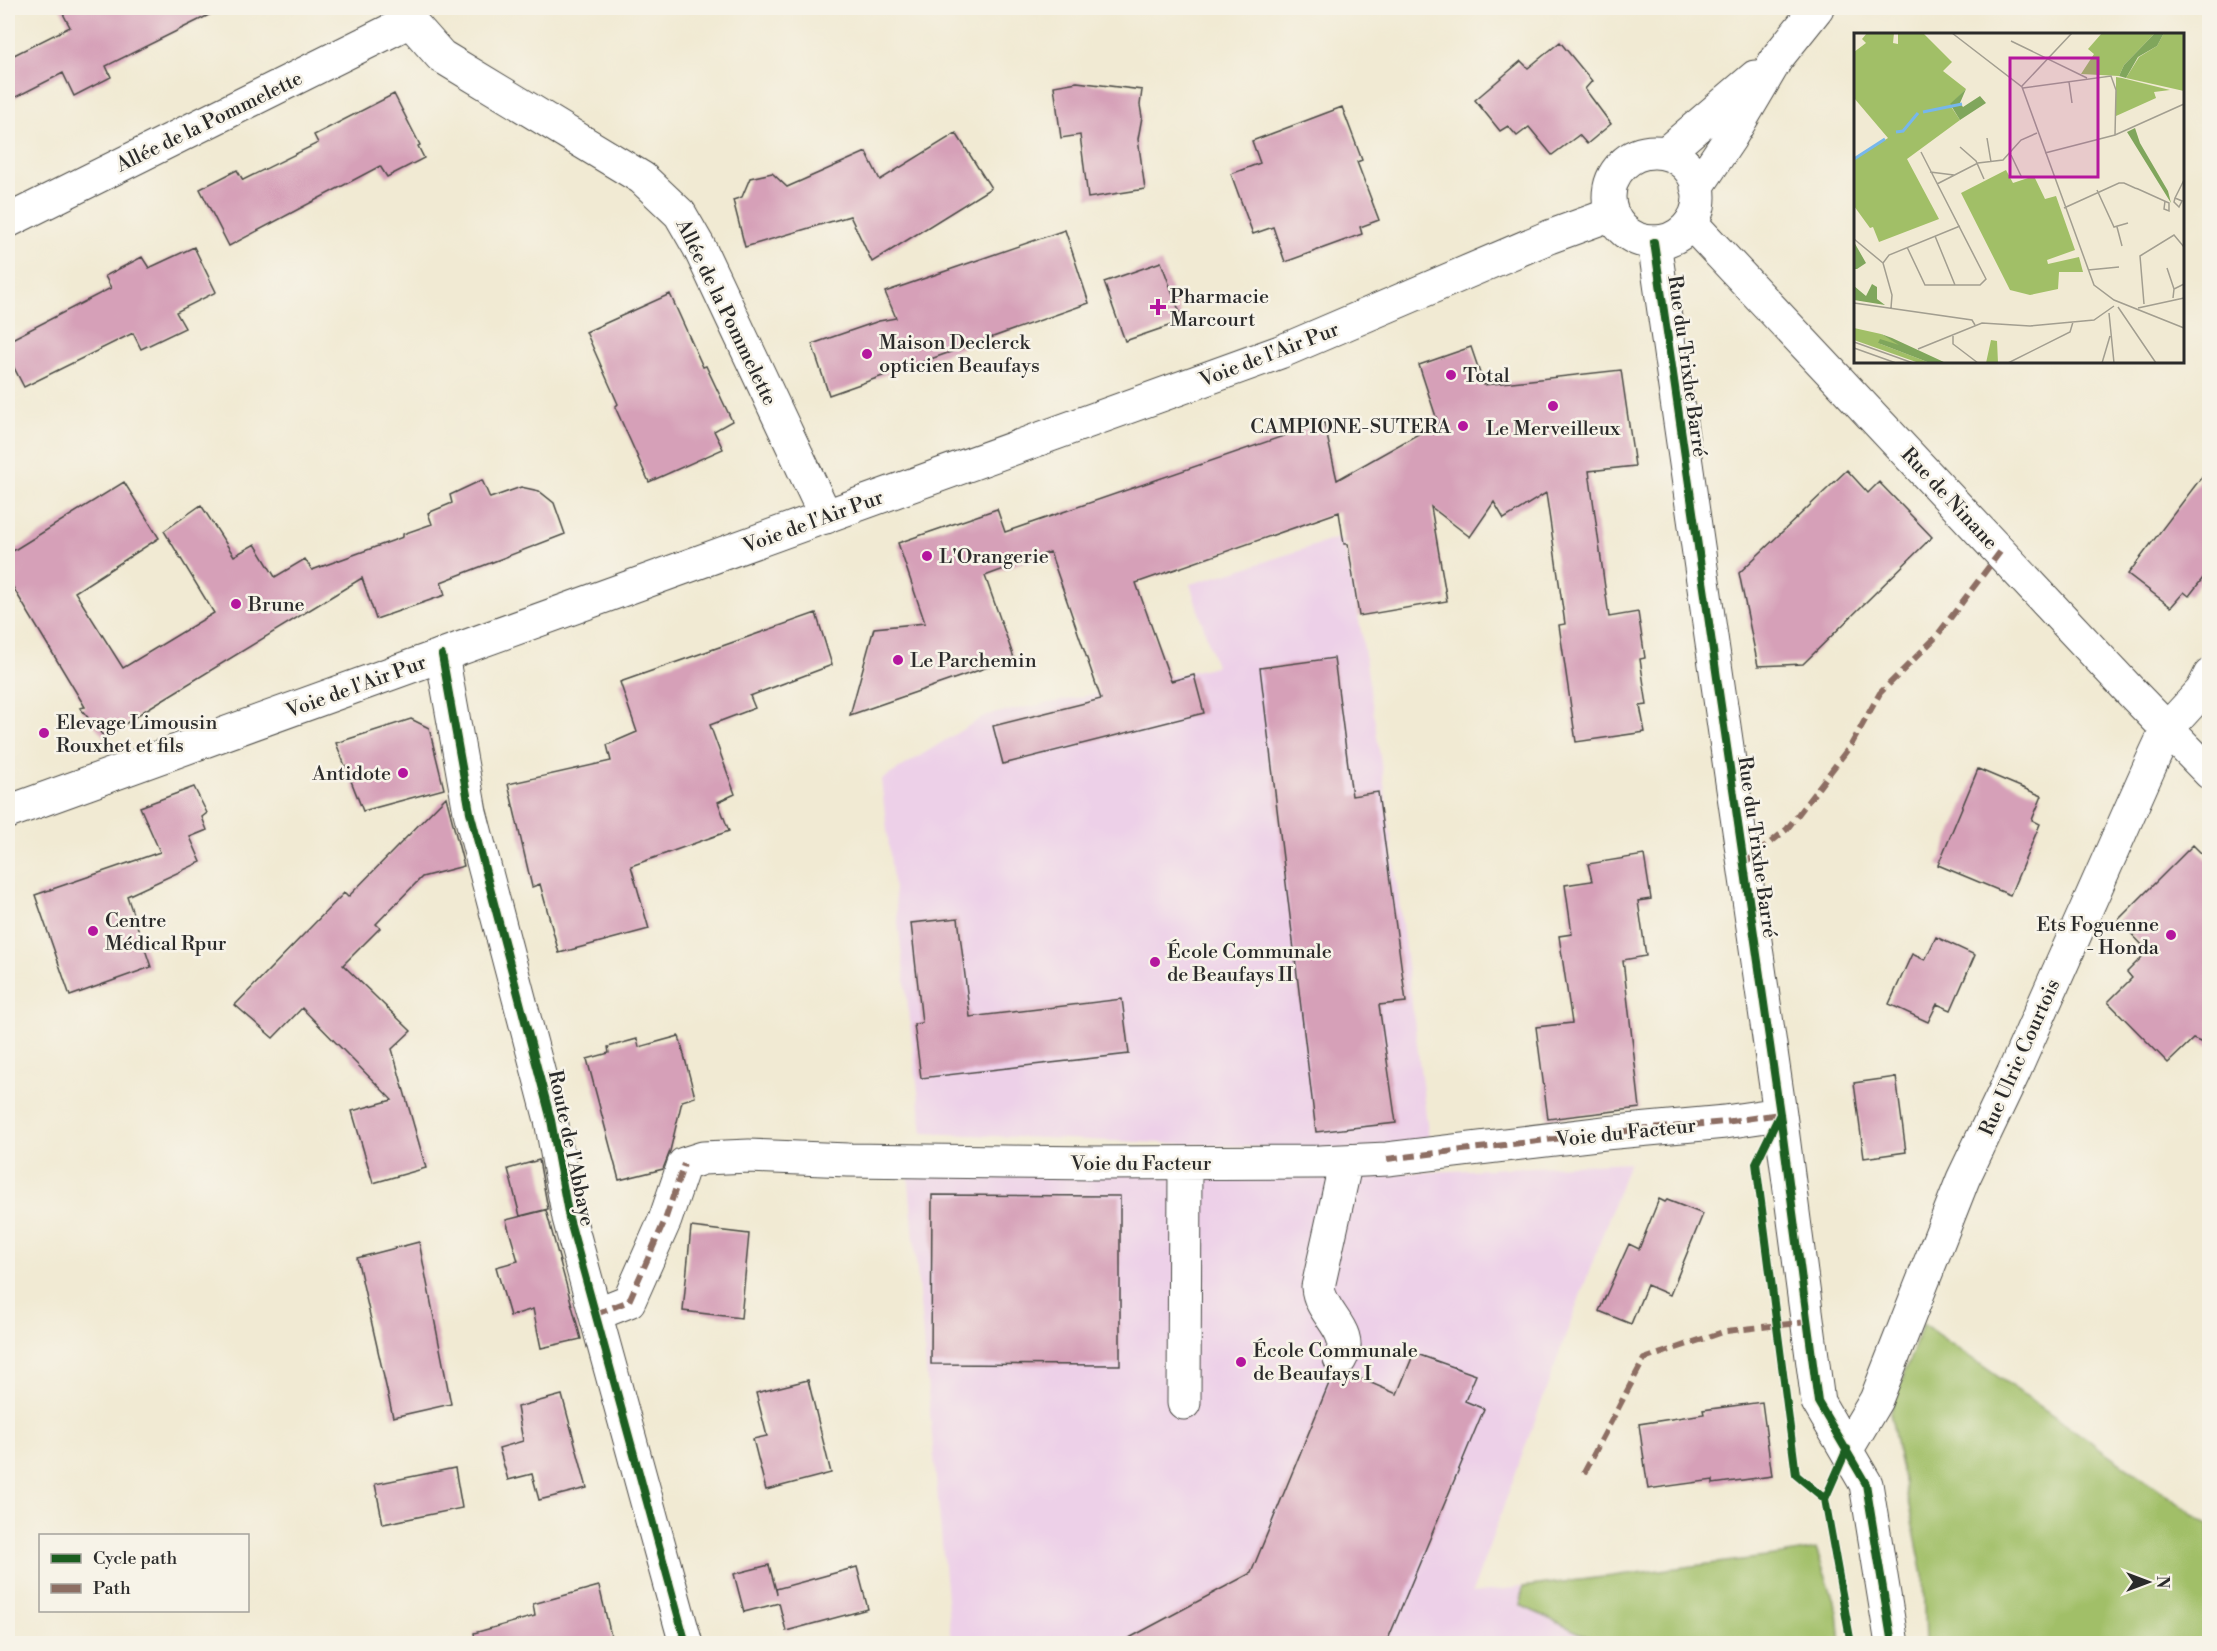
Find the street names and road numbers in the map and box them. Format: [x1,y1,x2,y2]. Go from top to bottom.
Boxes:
street label: Allée de la Pommelette [111,66,307,179]
street label: Allée de la Pommelette [669,214,782,410]
street label: Rue du Trixhe Barré [1661,274,1712,459]
street label: Voie de l'Air Pur [1195,317,1343,394]
street label: Rue de Ninane [1895,443,2003,555]
street label: Voie de l'Air Pur [739,485,887,560]
street label: Voie de l'Air Pur [282,650,430,725]
street label: Rue du Trixhe Barré [1731,755,1782,940]
street label: Rue Ulric Courtois [1975,975,2066,1140]
street label: Route de l'Abbaye [542,1068,599,1229]
street label: Voie du Facteur [1554,1114,1698,1153]
street label: Voie du Facteur [1070,1152,1212,1177]

